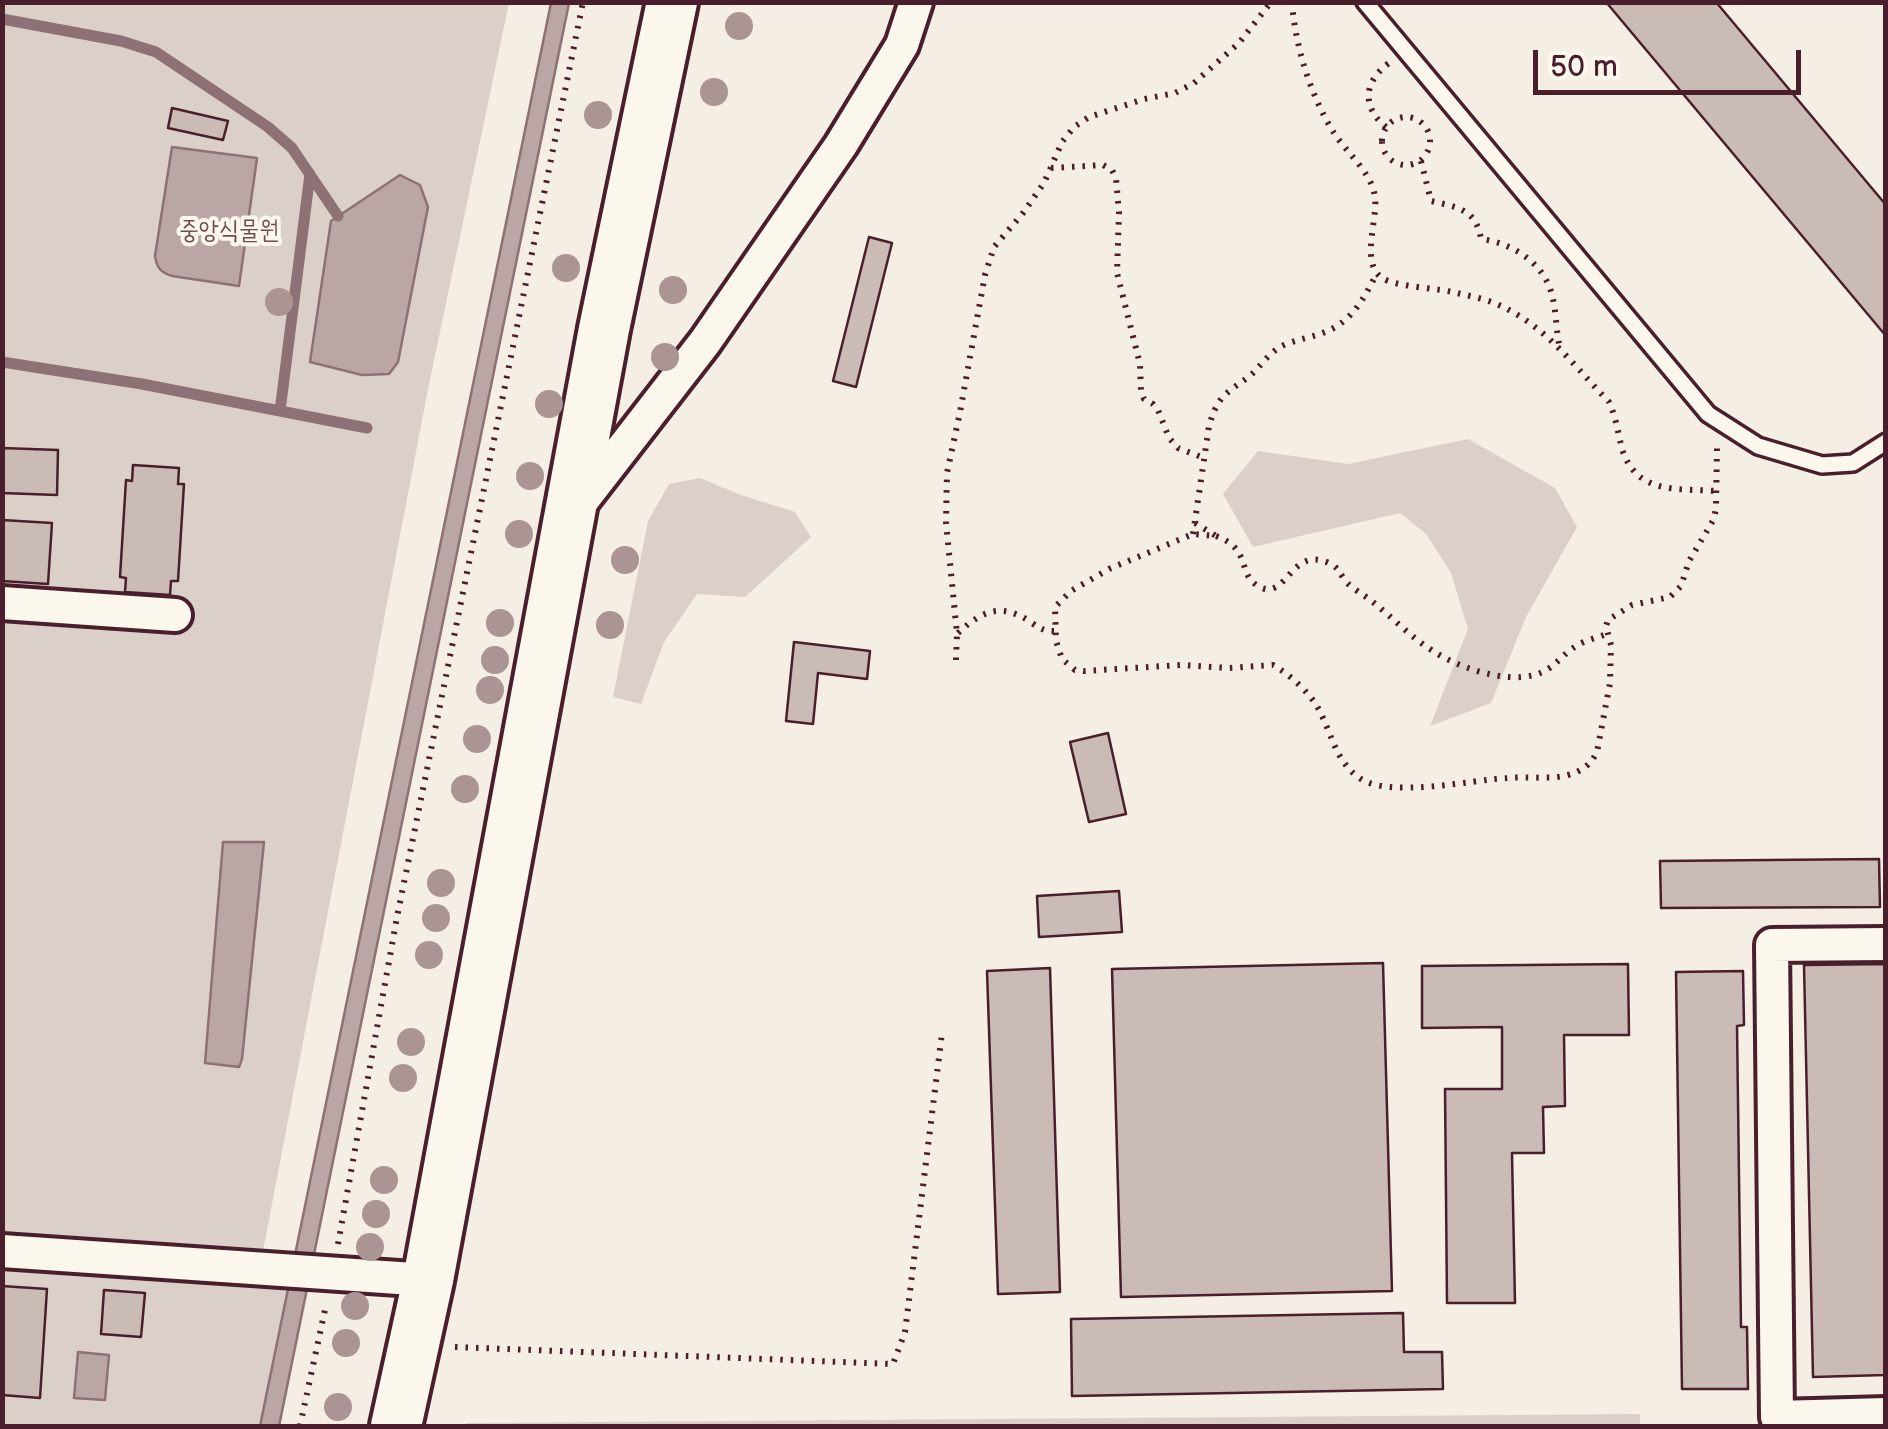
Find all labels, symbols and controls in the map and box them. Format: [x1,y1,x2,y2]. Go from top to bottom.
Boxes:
scale bar [1538,30,1806,92]
text: 50 m [1550,49,1618,85]
park label: 중앙식물원 [179,217,279,247]

